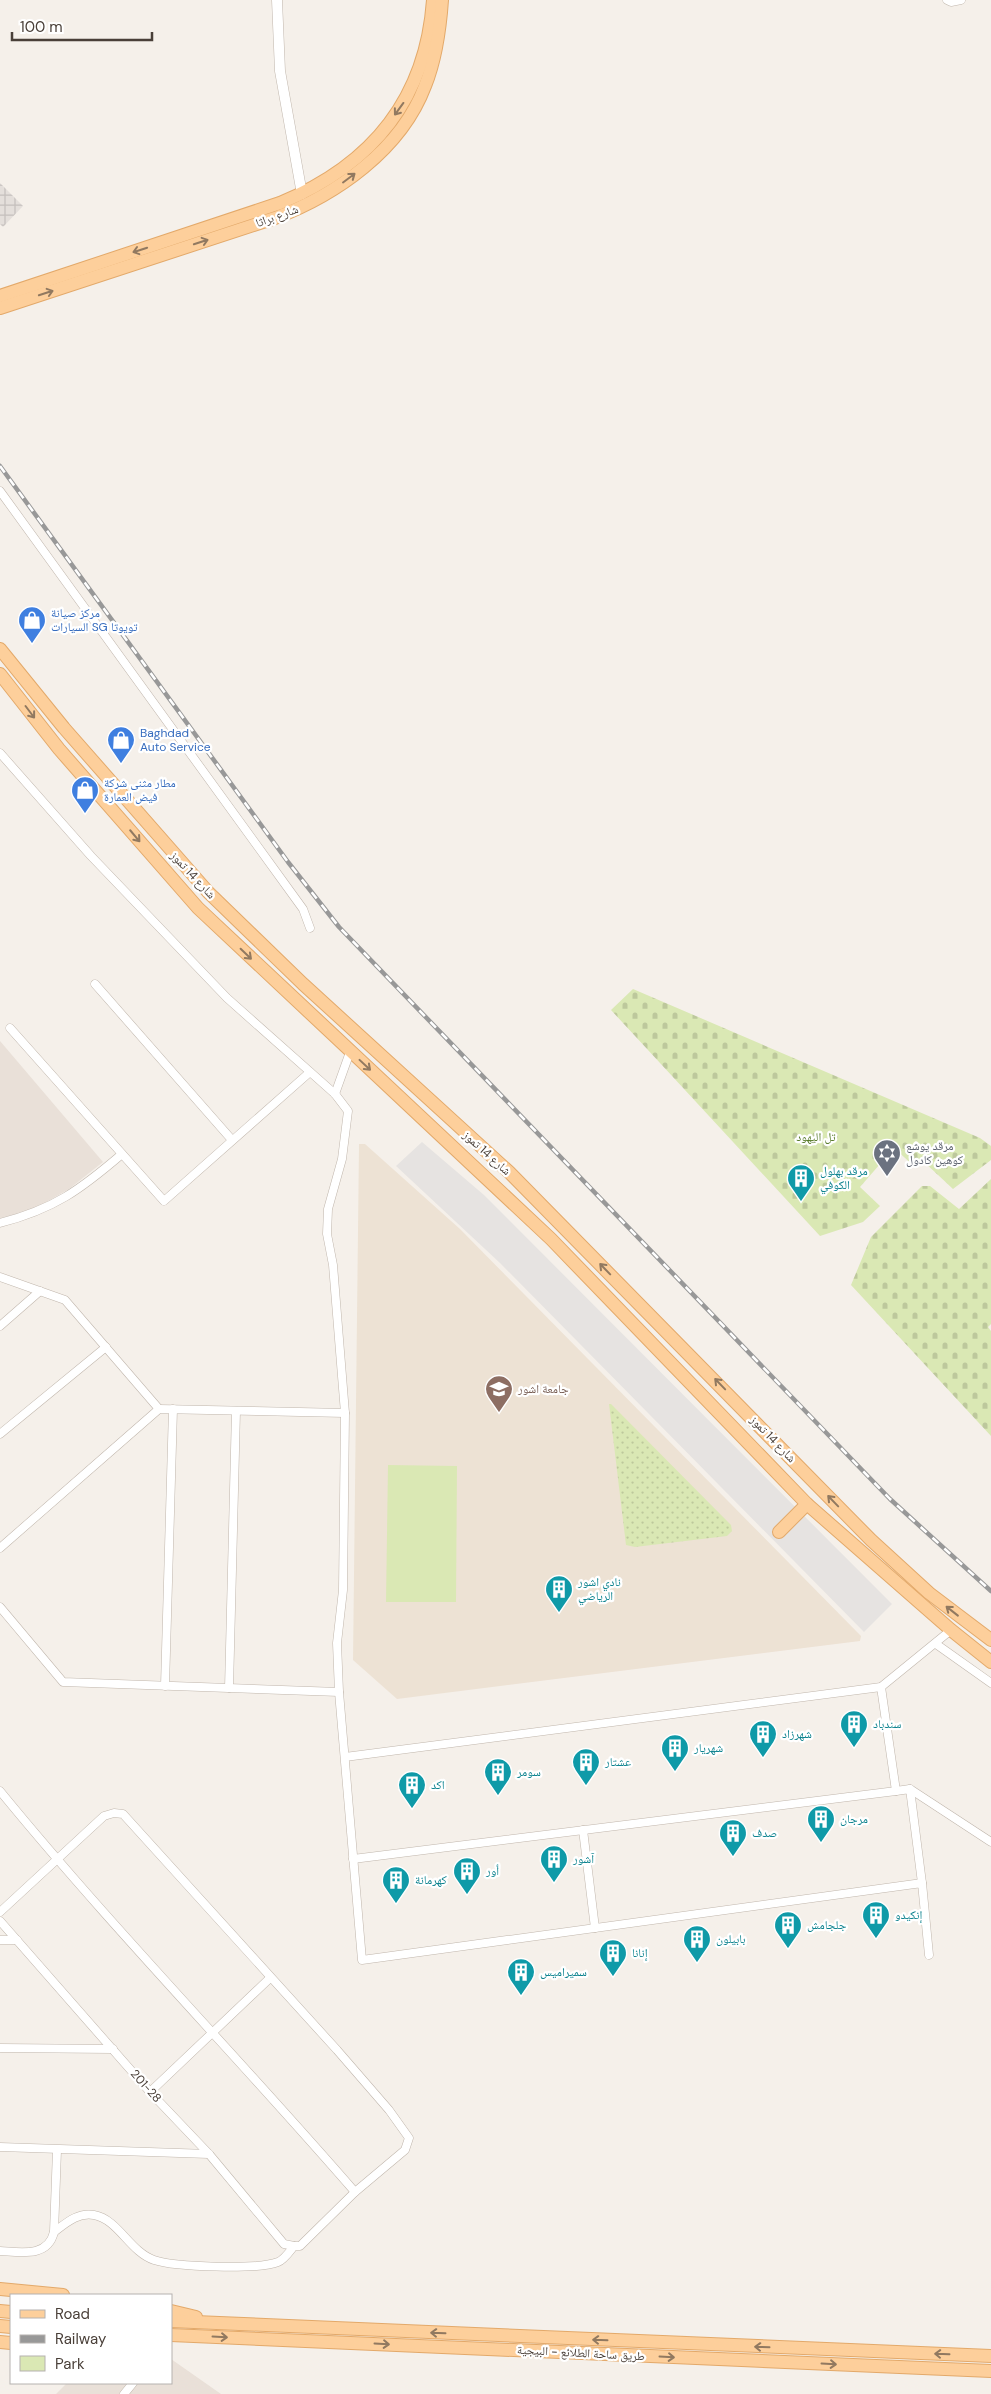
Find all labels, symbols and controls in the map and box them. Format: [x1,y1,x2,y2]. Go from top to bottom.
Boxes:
scale bar [12,10,152,42]
text: 100 m [20,17,63,37]
one-way arrow [394,102,405,115]
one-way arrow [342,173,355,184]
street label: شارع براثا [254,201,301,231]
one-way arrow [192,237,208,246]
one-way arrow [132,246,148,255]
one-way arrow [38,288,54,297]
shop icon: مركز صيانة السيارات SG تويوتا [17,605,47,644]
place label: مركز صيانة السيارات SG تويوتا [51,605,138,635]
one-way arrow [25,705,36,718]
shop icon: Baghdad Auto Service [106,725,136,764]
place label: Baghdad Auto Service [140,725,211,755]
shop icon: مطار مثنى شركة فيض العمارة [70,775,100,814]
place label: مطار مثنى شركة فيض العمارة [104,775,176,805]
one-way arrow [129,830,141,843]
street label: شارع 14 تموز [166,847,219,902]
one-way arrow [240,948,253,960]
one-way arrow [358,1060,371,1071]
street label: شارع 14 تموز [459,1126,515,1179]
park label: تل اليهود [796,1129,836,1145]
synagogue icon: مرقد يوشع كوهين كادول [872,1138,902,1177]
place label: مرقد يوشع كوهين كادول [906,1138,963,1168]
building icon: مرقد بهلول الكوفي [786,1163,816,1202]
place label: مرقد بهلول الكوفي [820,1163,868,1195]
one-way arrow [599,1263,611,1275]
school or university icon: جامعة اشور [484,1374,514,1413]
one-way arrow [714,1379,726,1391]
place label: جامعة اشور [517,1381,569,1397]
street label: شارع 14 تموز [746,1411,800,1466]
one-way arrow [827,1494,839,1507]
building icon: نادي اشور الرياضي [544,1574,574,1613]
place label: نادي اشور الرياضي [577,1574,621,1606]
one-way arrow [946,1605,959,1616]
building icon: سندباد [839,1709,869,1748]
place label: سندباد [873,1716,901,1732]
building icon: شهرزاد [748,1719,778,1758]
place label: شهرزاد [782,1726,812,1742]
building icon: شهريار [660,1733,690,1772]
place label: شهريار [693,1740,723,1756]
building icon: عشتار [571,1747,601,1786]
place label: عشتار [604,1754,631,1770]
building icon: سومر [483,1757,513,1796]
place label: سومر [516,1764,541,1780]
building icon: اكد [397,1770,427,1809]
place label: اكد [431,1777,445,1793]
building icon: مرجان [806,1804,836,1843]
place label: مرجان [840,1811,868,1827]
building icon: صدف [718,1818,748,1857]
place label: صدف [752,1825,777,1841]
building icon: آشور [539,1844,569,1883]
place label: آشور [572,1851,595,1867]
building icon: أور [452,1856,482,1895]
place label: أور [485,1863,499,1879]
building icon: كهرمانة [381,1865,411,1904]
place label: كهرمانة [415,1872,447,1888]
building icon: إنكيدو [861,1900,891,1939]
place label: إنكيدو [895,1907,922,1923]
building icon: جلجامش [773,1910,803,1949]
place label: جلجامش [807,1917,847,1933]
building icon: بابيلون [682,1924,712,1963]
place label: بابيلون [716,1931,746,1947]
building icon: إنانا [598,1938,628,1977]
place label: إنانا [632,1945,648,1961]
building icon: سميراميس [506,1957,536,1996]
place label: سميراميس [540,1964,587,1980]
street label: 201-28 [127,2066,165,2106]
legend [10,2294,172,2384]
text: Road [55,2304,90,2324]
text: Railway [55,2329,107,2349]
one-way arrow [430,2329,446,2338]
one-way arrow [212,2333,228,2342]
one-way arrow [592,2336,608,2345]
one-way arrow [374,2340,390,2349]
street label: طريق ساحة الطلائع - البيجية [517,2342,645,2364]
one-way arrow [755,2342,771,2352]
one-way arrow [935,2349,951,2359]
one-way arrow [658,2352,675,2362]
text: Park [55,2354,85,2374]
one-way arrow [821,2360,837,2369]

